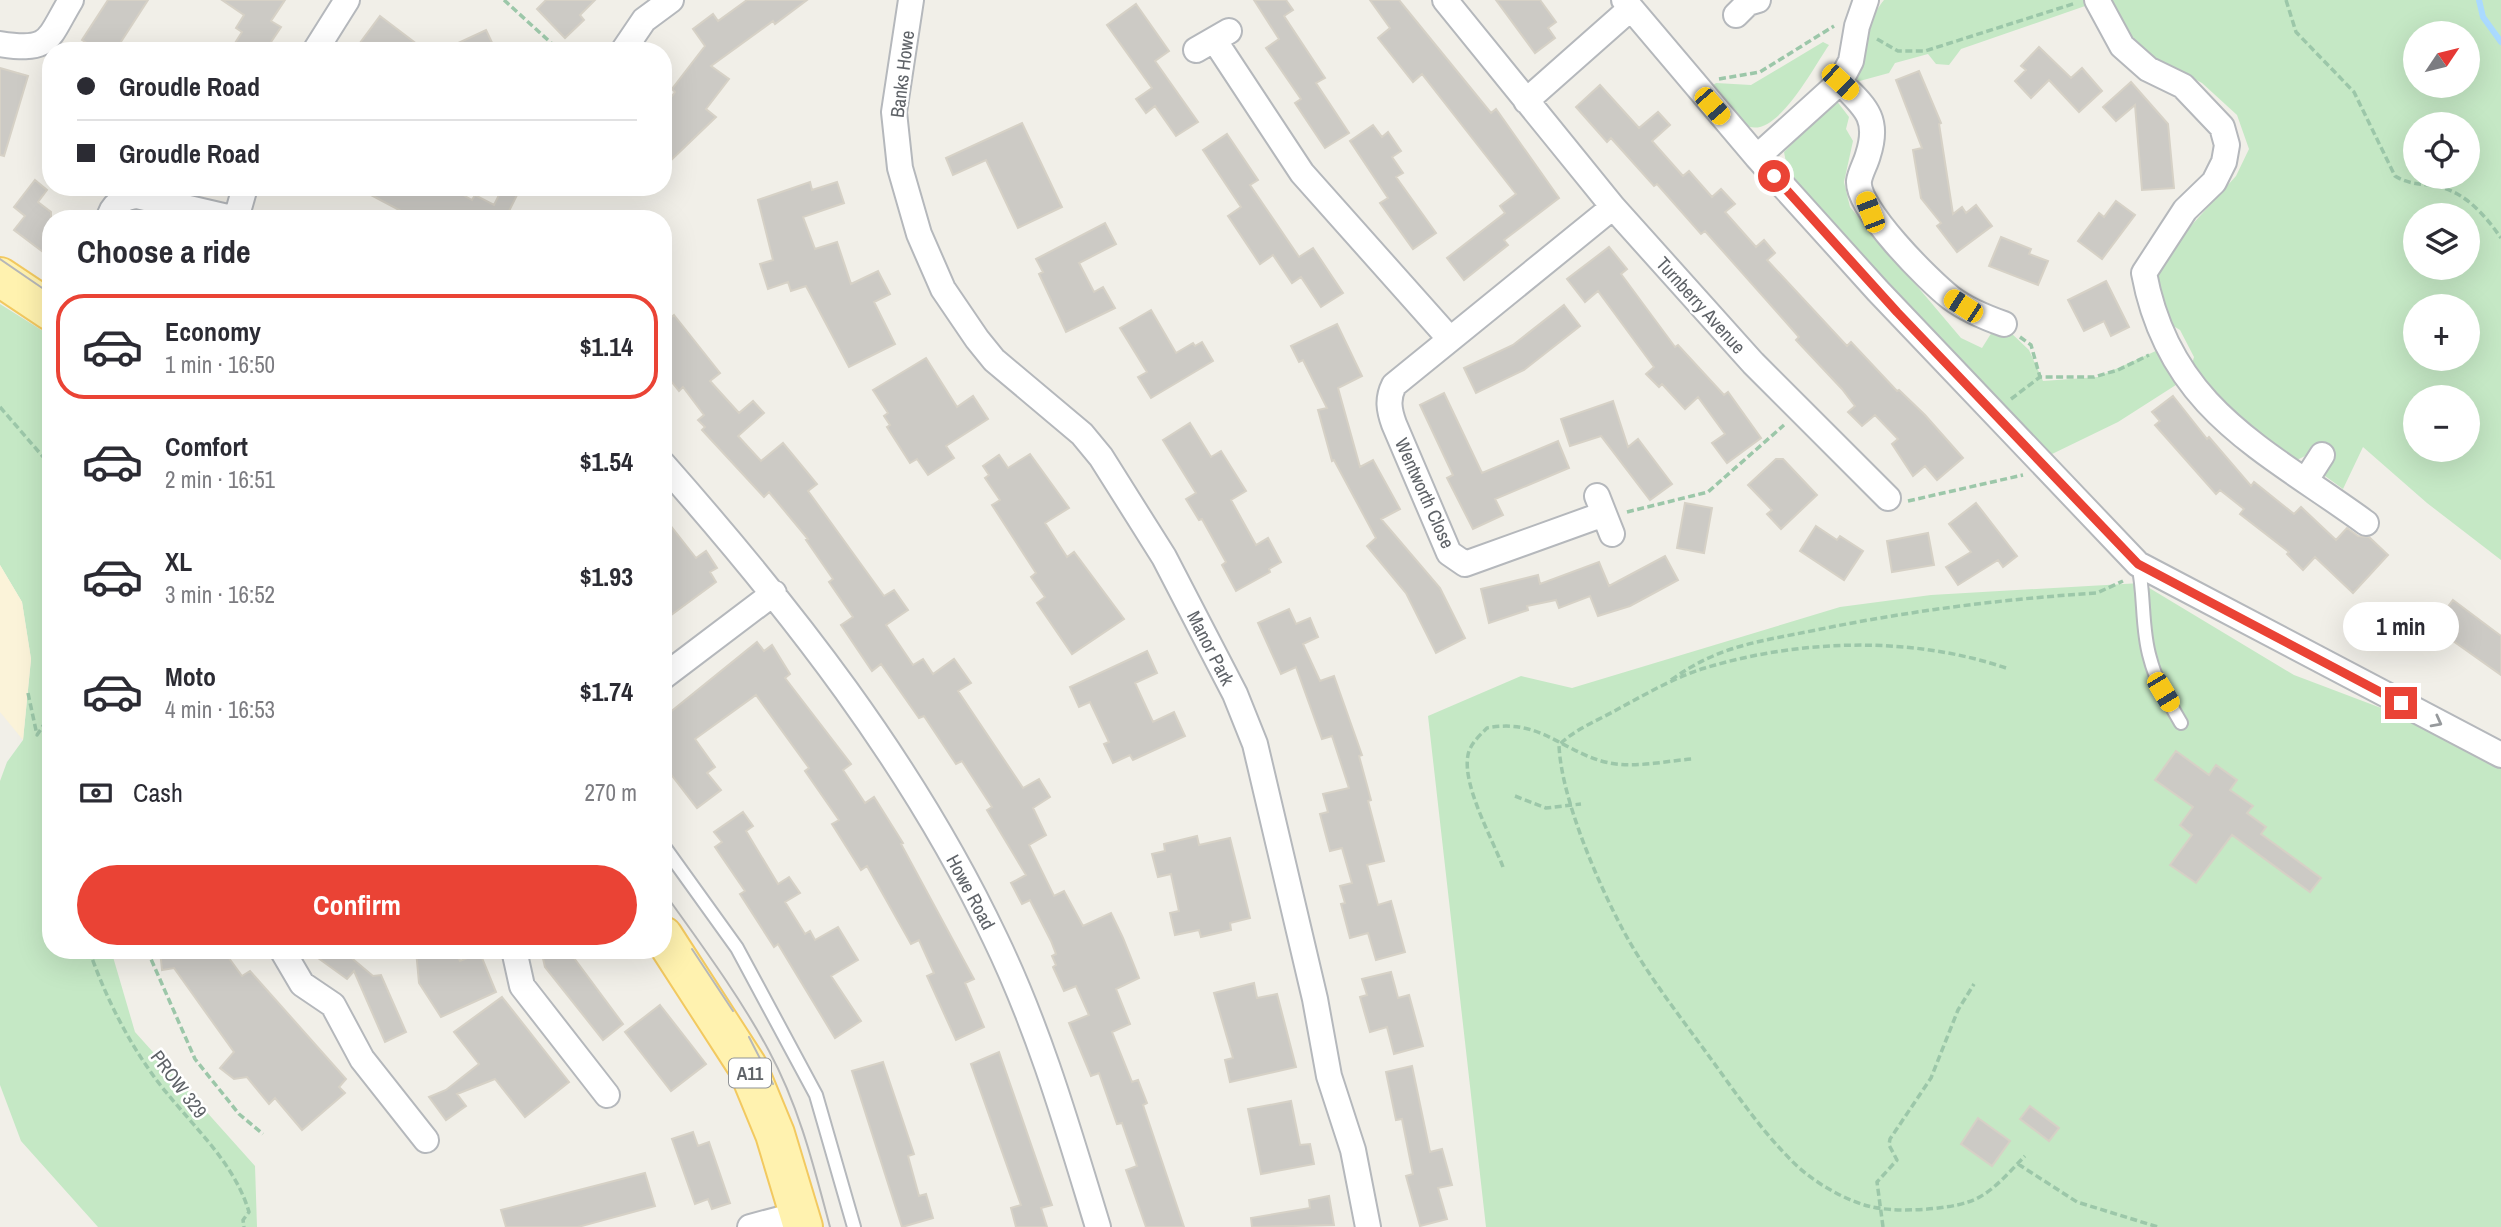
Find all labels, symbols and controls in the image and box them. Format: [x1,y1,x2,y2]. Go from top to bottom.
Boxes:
north arrow [2403,21,2480,98]
map controls [2403,21,2480,462]
street label: Banks Howe [884,29,920,119]
car [1818,60,1863,104]
text: Groudle Road [119,69,260,104]
car [1691,83,1734,129]
button: locate [2403,112,2480,189]
text: Groudle Road [119,136,260,171]
route start [1758,160,1790,192]
car [1853,189,1888,235]
button: layers [2403,203,2480,280]
text: Choose a ride [77,230,251,273]
street label: Turnberry Avenue [1650,251,1752,359]
car [1940,286,1987,326]
button: + [2403,294,2480,371]
text: Economy [165,314,261,349]
icon: car [81,315,144,378]
text: $1.14 [580,329,633,364]
text: 1 min · 16:50 [165,349,275,380]
button: − [2403,385,2480,462]
text: Comfort [165,429,248,464]
icon: car [81,430,144,493]
street label: Wentworth Close [1389,434,1461,552]
text: $1.54 [580,444,633,479]
text: 2 min · 16:51 [165,464,275,495]
text: XL [165,544,192,579]
icon: car [81,545,144,608]
text: $1.93 [580,559,633,594]
text: 3 min · 16:52 [165,579,275,610]
callout: 1 min [2343,602,2459,650]
street label: Manor Park [1181,606,1241,690]
text: 1 min [2376,611,2426,642]
text: Moto [165,659,216,694]
icon: car [81,660,144,723]
car [2144,669,2183,715]
text: $1.74 [580,674,633,709]
route end [2385,687,2417,719]
text: 4 min · 16:53 [165,694,275,725]
one-way arrow [2430,714,2442,727]
icon: cash [77,774,115,812]
text: Cash [133,775,183,810]
text: 270 m [585,777,637,808]
street label: Howe Road [940,850,1002,934]
button: Confirm [77,865,637,945]
street label: PROW 329 [145,1045,213,1123]
road number: A11 [729,1058,771,1088]

